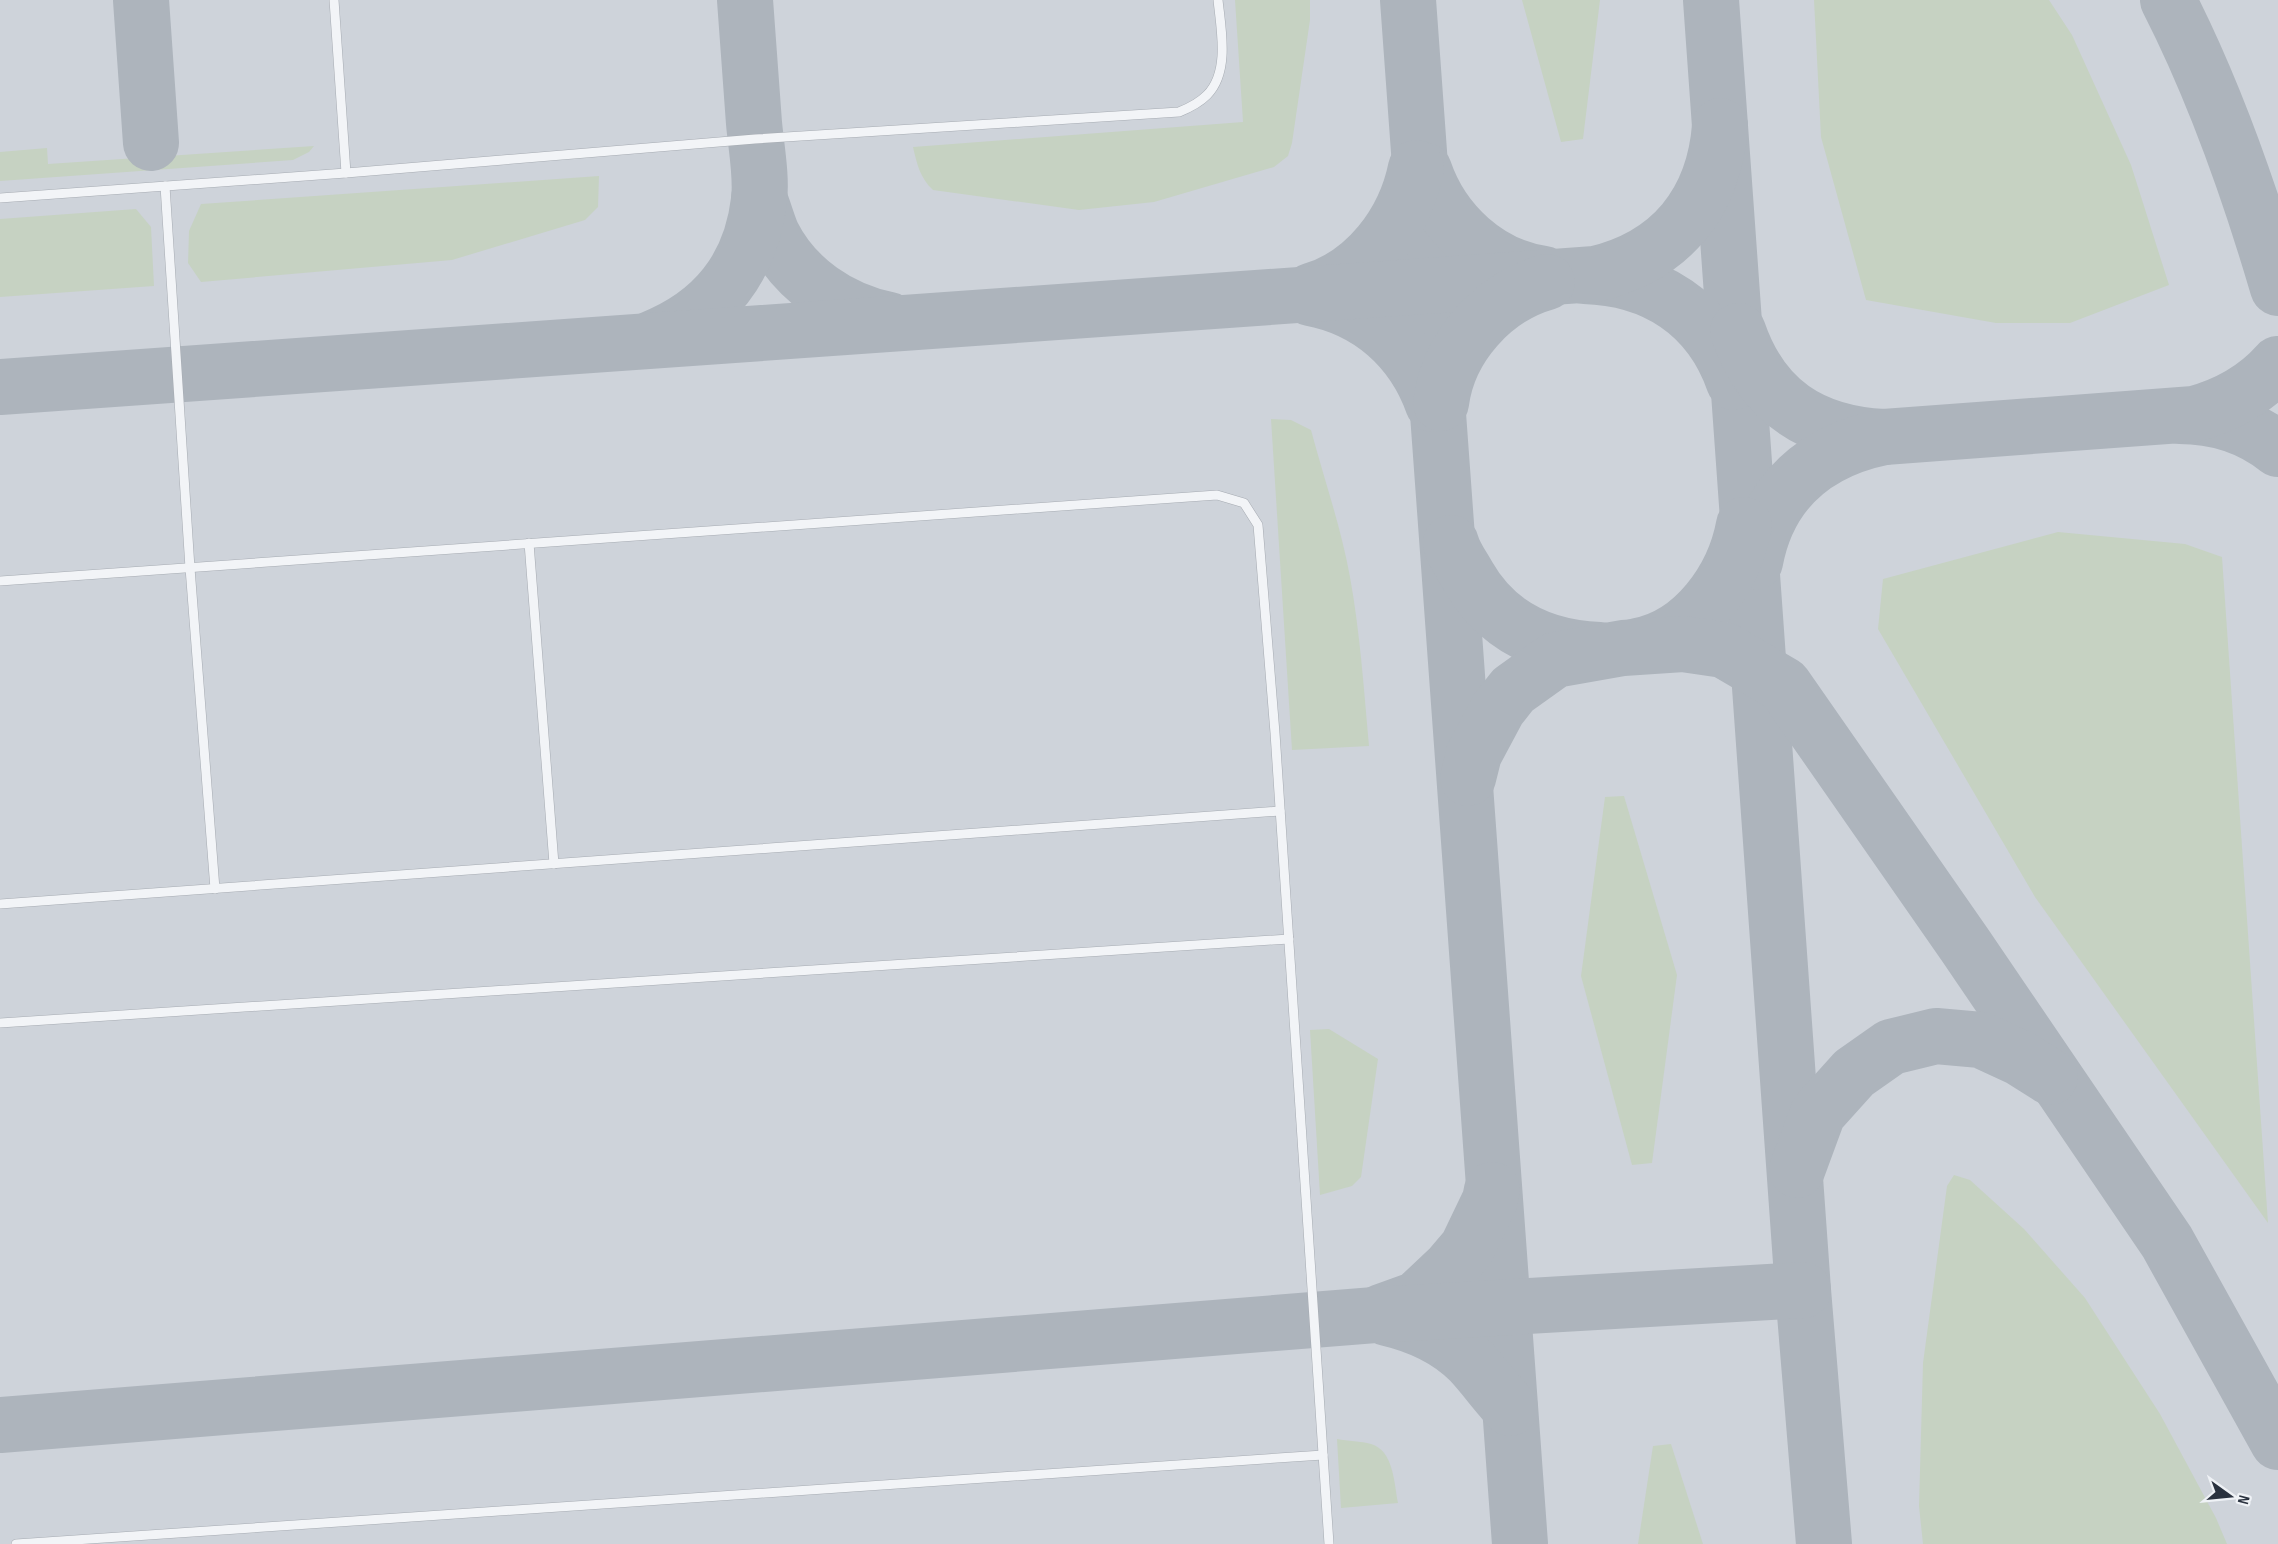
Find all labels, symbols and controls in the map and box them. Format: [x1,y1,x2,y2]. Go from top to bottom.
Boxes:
north arrow [2200,1466,2260,1526]
text: N [2233,1493,2253,1506]

